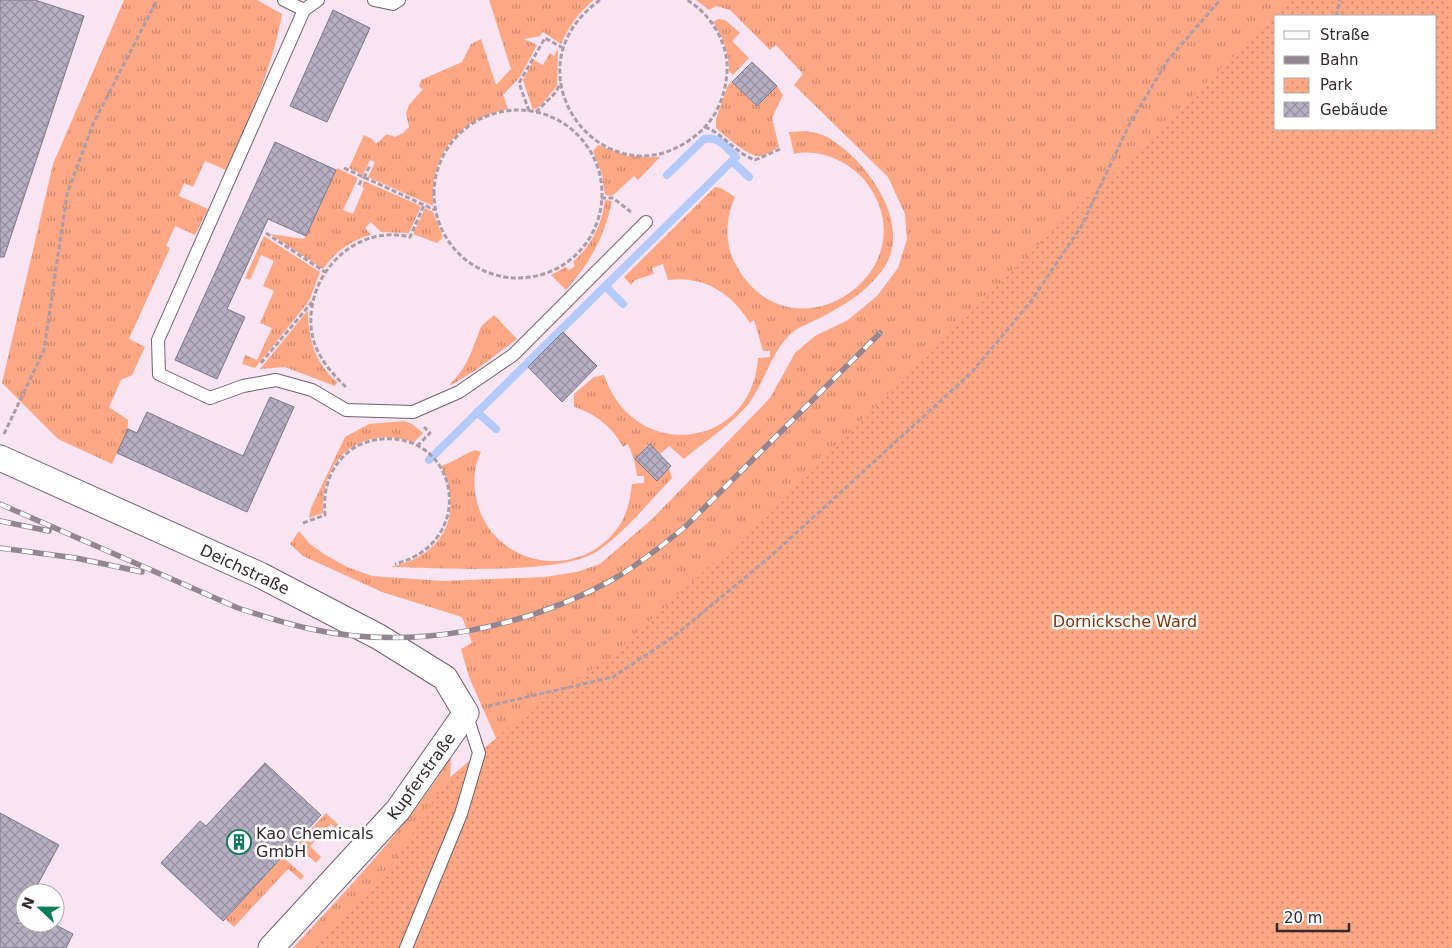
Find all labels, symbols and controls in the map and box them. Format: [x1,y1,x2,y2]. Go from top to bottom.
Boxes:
legend [1274,15,1437,130]
text: Straße [1320,26,1369,44]
text: Bahn [1320,51,1359,69]
text: Park [1320,76,1353,94]
text: Gebäude [1320,101,1388,119]
street label: Deichstraße [197,540,293,598]
park label: Dornicksche Ward [1053,612,1197,631]
street label: Kupferstraße [383,729,459,824]
place label: Kao Chemicals GmbH [256,824,373,861]
building icon: Kao Chemicals GmbH [226,829,252,855]
north arrow [15,883,65,933]
text: N [18,895,38,912]
scale bar [1277,900,1350,932]
text: 20 m [1284,909,1322,927]

